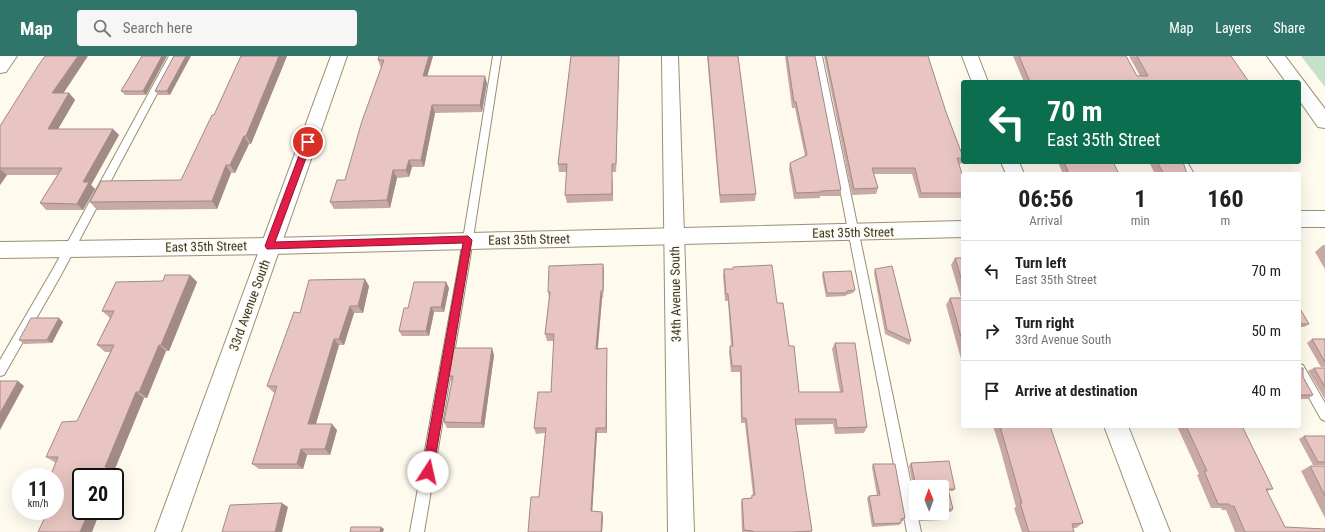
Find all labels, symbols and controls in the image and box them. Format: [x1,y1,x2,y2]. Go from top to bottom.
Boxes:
search box [77,10,357,46]
text: Map [20,17,53,40]
icon: search [91,17,113,39]
text: Search here [123,19,193,37]
text: Map [1169,20,1193,36]
text: Layers [1215,20,1252,36]
text: Share [1274,20,1305,36]
text: 70 m [1047,95,1103,128]
icon: left [981,96,1033,148]
pin [291,125,325,159]
text: East 35th Street [1047,129,1160,150]
icon: arrive [297,131,319,153]
text: 06:56 [1018,185,1073,213]
text: 1 [1134,185,1146,213]
text: 160 [1207,185,1244,213]
text: Arrival [1029,213,1062,228]
text: min [1131,213,1150,228]
text: m [1221,213,1230,228]
street label: East 35th Street [812,224,894,241]
street label: East 35th Street [488,231,570,248]
street label: East 35th Street [165,238,247,255]
street label: 34th Avenue South [667,246,684,342]
text: Turn left [1015,254,1066,272]
street label: 33rd Avenue South [226,257,273,353]
icon: left [981,260,1003,282]
text: 70 m [1251,262,1281,280]
text: East 35th Street [1015,272,1097,287]
text: Turn right [1015,314,1074,332]
icon: right [981,320,1003,342]
text: 50 m [1251,322,1281,340]
text: 33rd Avenue South [1015,332,1111,347]
icon: arrive [981,380,1003,402]
text: Arrive at destination [1015,382,1138,400]
text: 40 m [1251,382,1281,400]
position arrow [407,451,449,493]
speed limit sign: 20 [72,468,124,520]
text: 11 [28,477,48,501]
north arrow [909,480,949,520]
map controls [909,480,949,520]
text: km/h [28,498,48,509]

